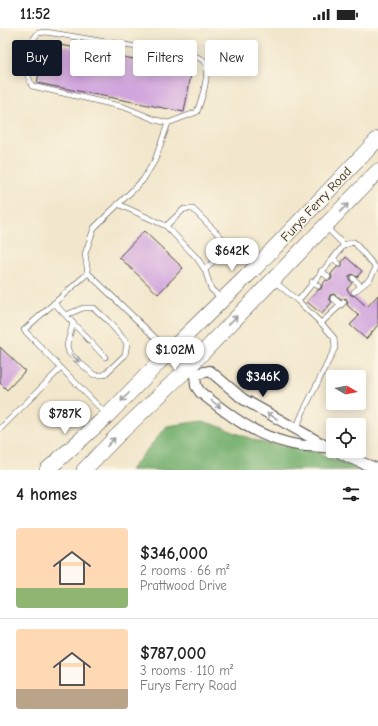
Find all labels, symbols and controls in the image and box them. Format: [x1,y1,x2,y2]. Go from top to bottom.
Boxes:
text: 11:52 [20,5,50,23]
chip: Buy [12,40,62,76]
chip: Rent [70,40,125,76]
chip: Filters [133,40,197,76]
chip: New [205,40,258,76]
street label: Furys Ferry Road [278,164,354,244]
one-way arrow [339,203,349,213]
pin: $642K [204,238,260,272]
text: $642K [215,243,249,258]
one-way arrow [228,315,238,325]
pin: $1.02M [142,337,208,371]
text: $1.02M [155,342,195,357]
one-way arrow [70,353,80,363]
pin: $346K [235,364,291,398]
text: $346K [246,369,280,384]
north arrow [326,370,366,410]
map controls [326,370,366,458]
one-way arrow [121,391,130,402]
one-way arrow [210,400,221,409]
pin: $787K [37,401,93,435]
text: $787K [48,406,82,421]
one-way arrow [266,411,278,419]
button: locate [326,418,366,458]
one-way arrow [107,437,116,447]
icon: filters [340,483,362,505]
text: 4 homes [16,485,77,504]
icon: home [48,544,96,592]
text: $346,000 [140,544,208,563]
text: 2 rooms · 66 m² [140,563,229,578]
text: Prattwood Drive [140,578,227,593]
text: $787,000 [140,644,206,663]
icon: home [48,645,96,693]
text: 3 rooms · 110 m² [140,663,233,678]
text: Furys Ferry Road [140,678,237,693]

